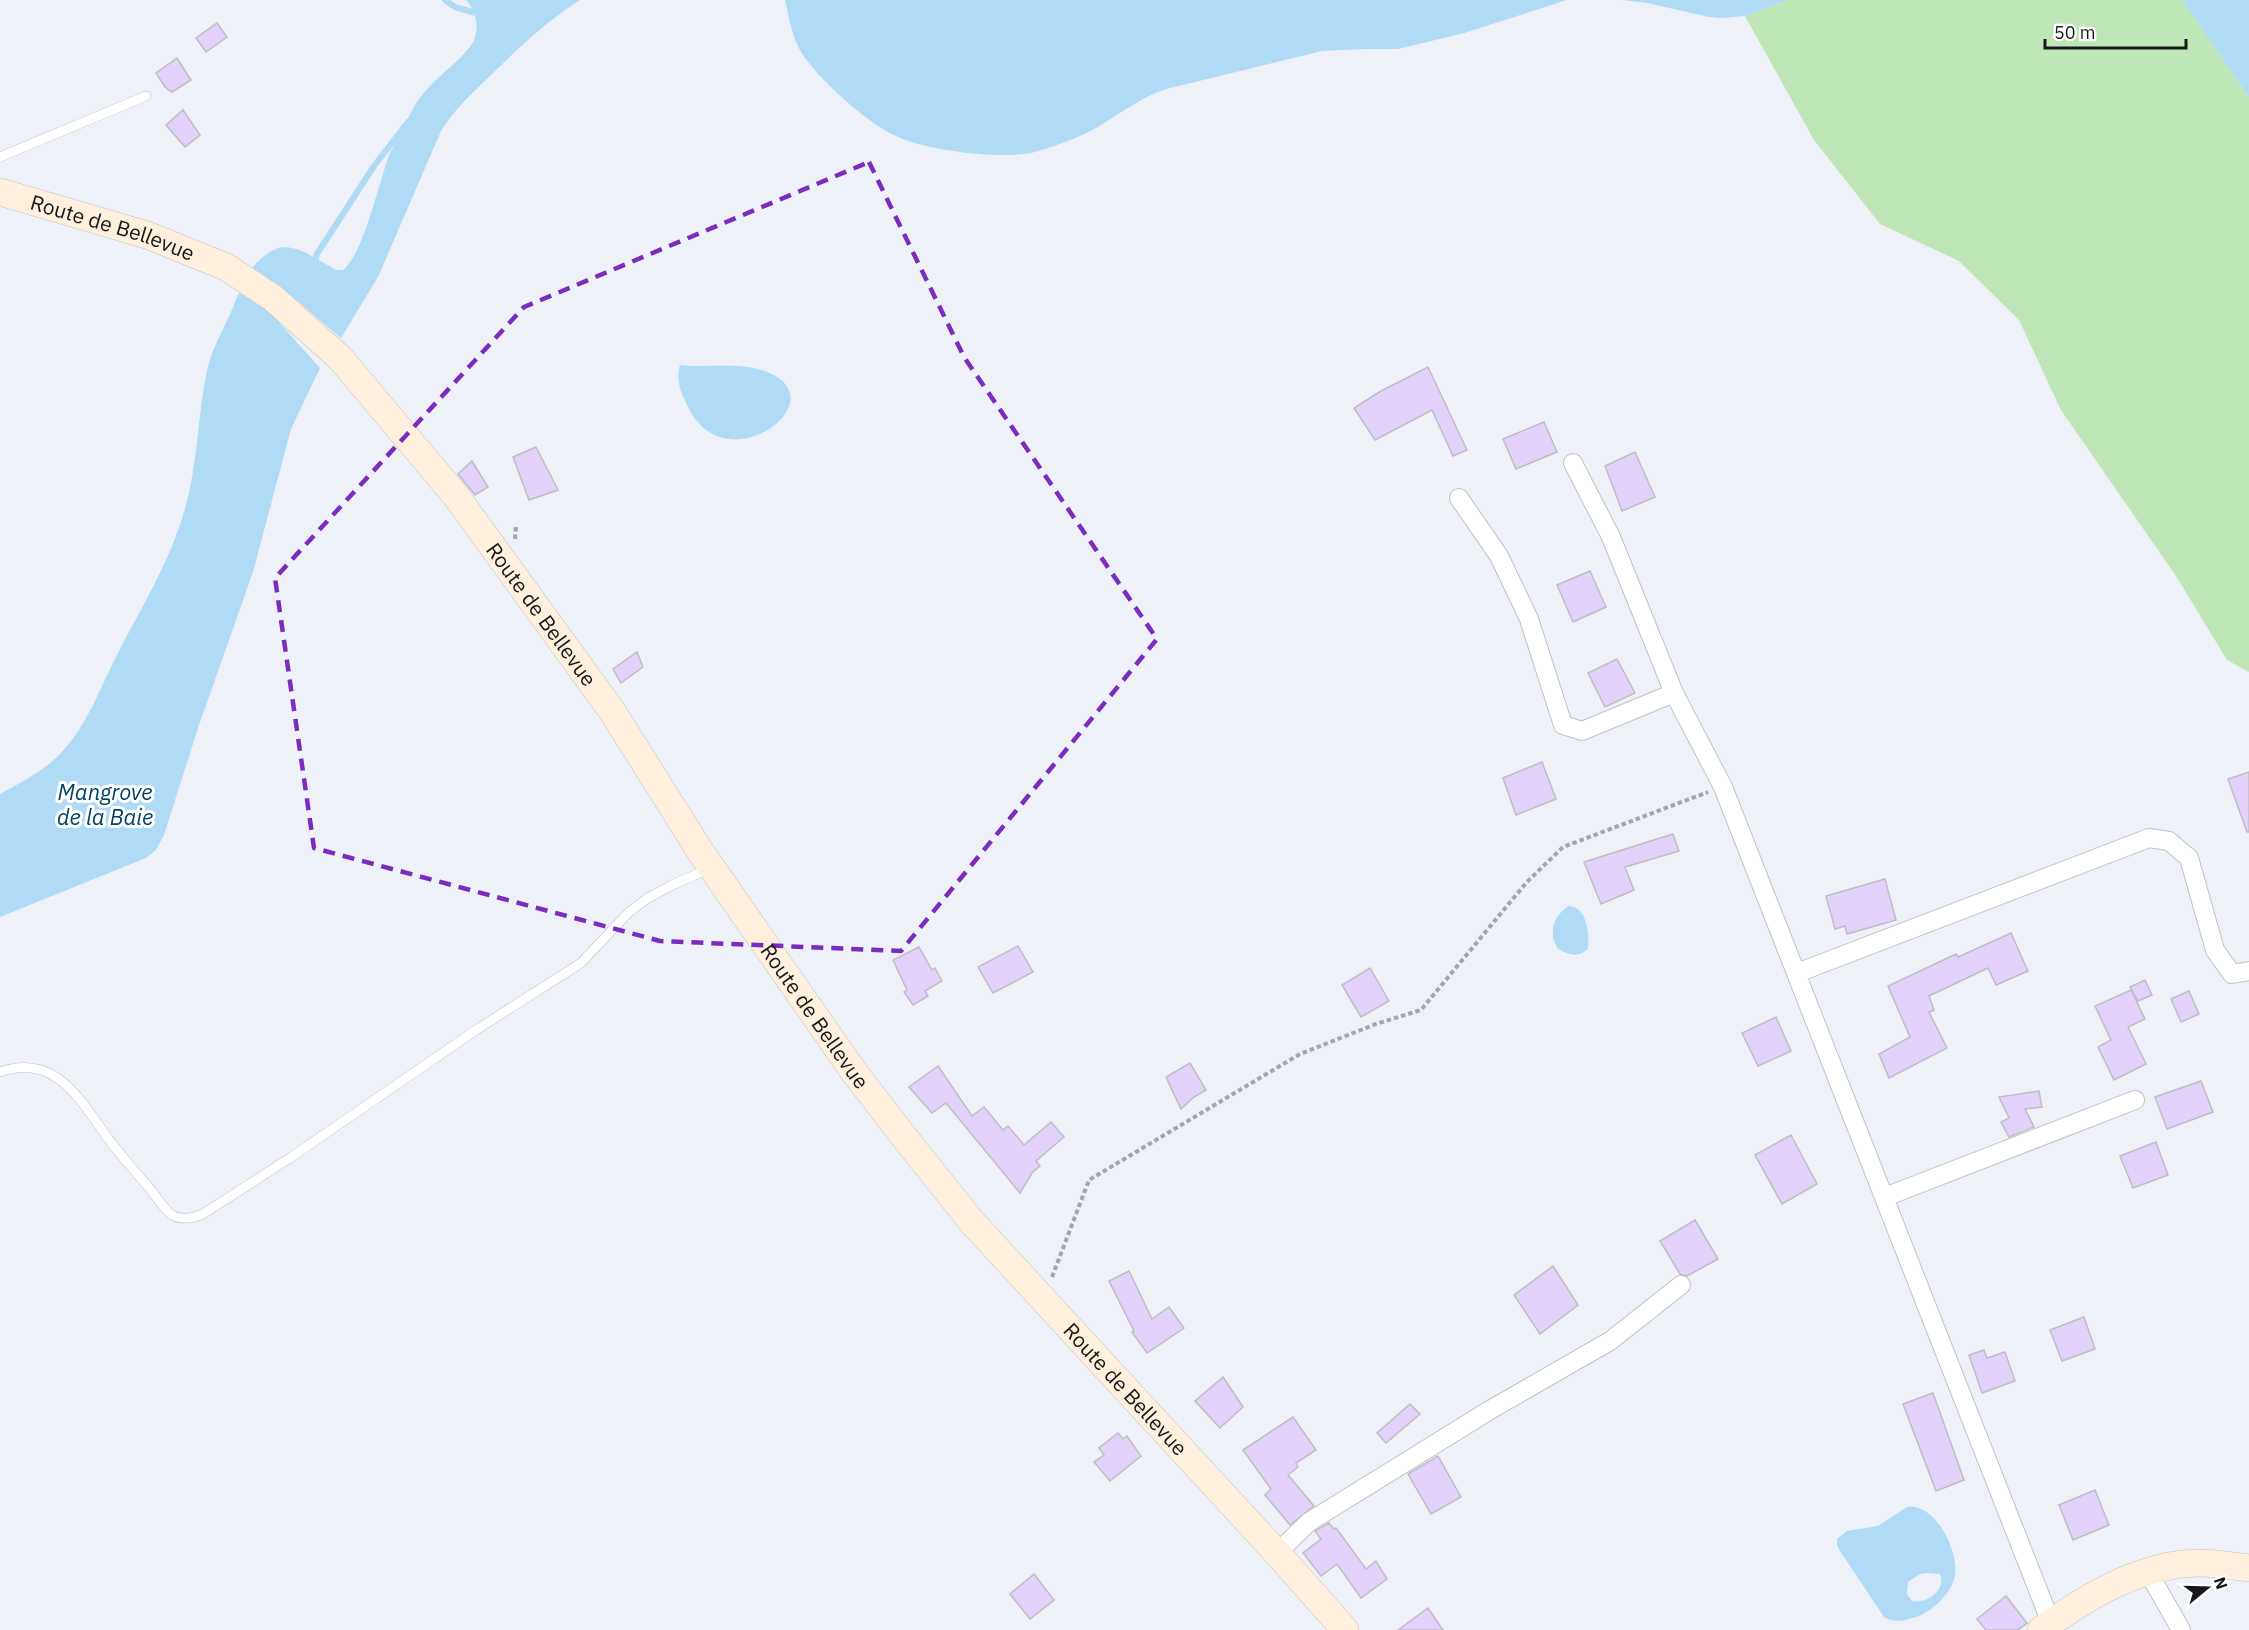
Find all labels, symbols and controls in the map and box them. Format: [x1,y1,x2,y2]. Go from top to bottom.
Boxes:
scale bar [2045,12,2186,50]
text: 50 m [2054,21,2096,44]
street label: Route de Bellevue [27,188,199,267]
street label: Route de Bellevue [480,537,603,692]
water label: Mangrove de la Baie [57,777,153,831]
street label: Route de Bellevue [755,938,876,1094]
street label: Route de Bellevue [1057,1316,1194,1461]
north arrow [2177,1558,2237,1618]
text: N [2210,1574,2233,1592]

